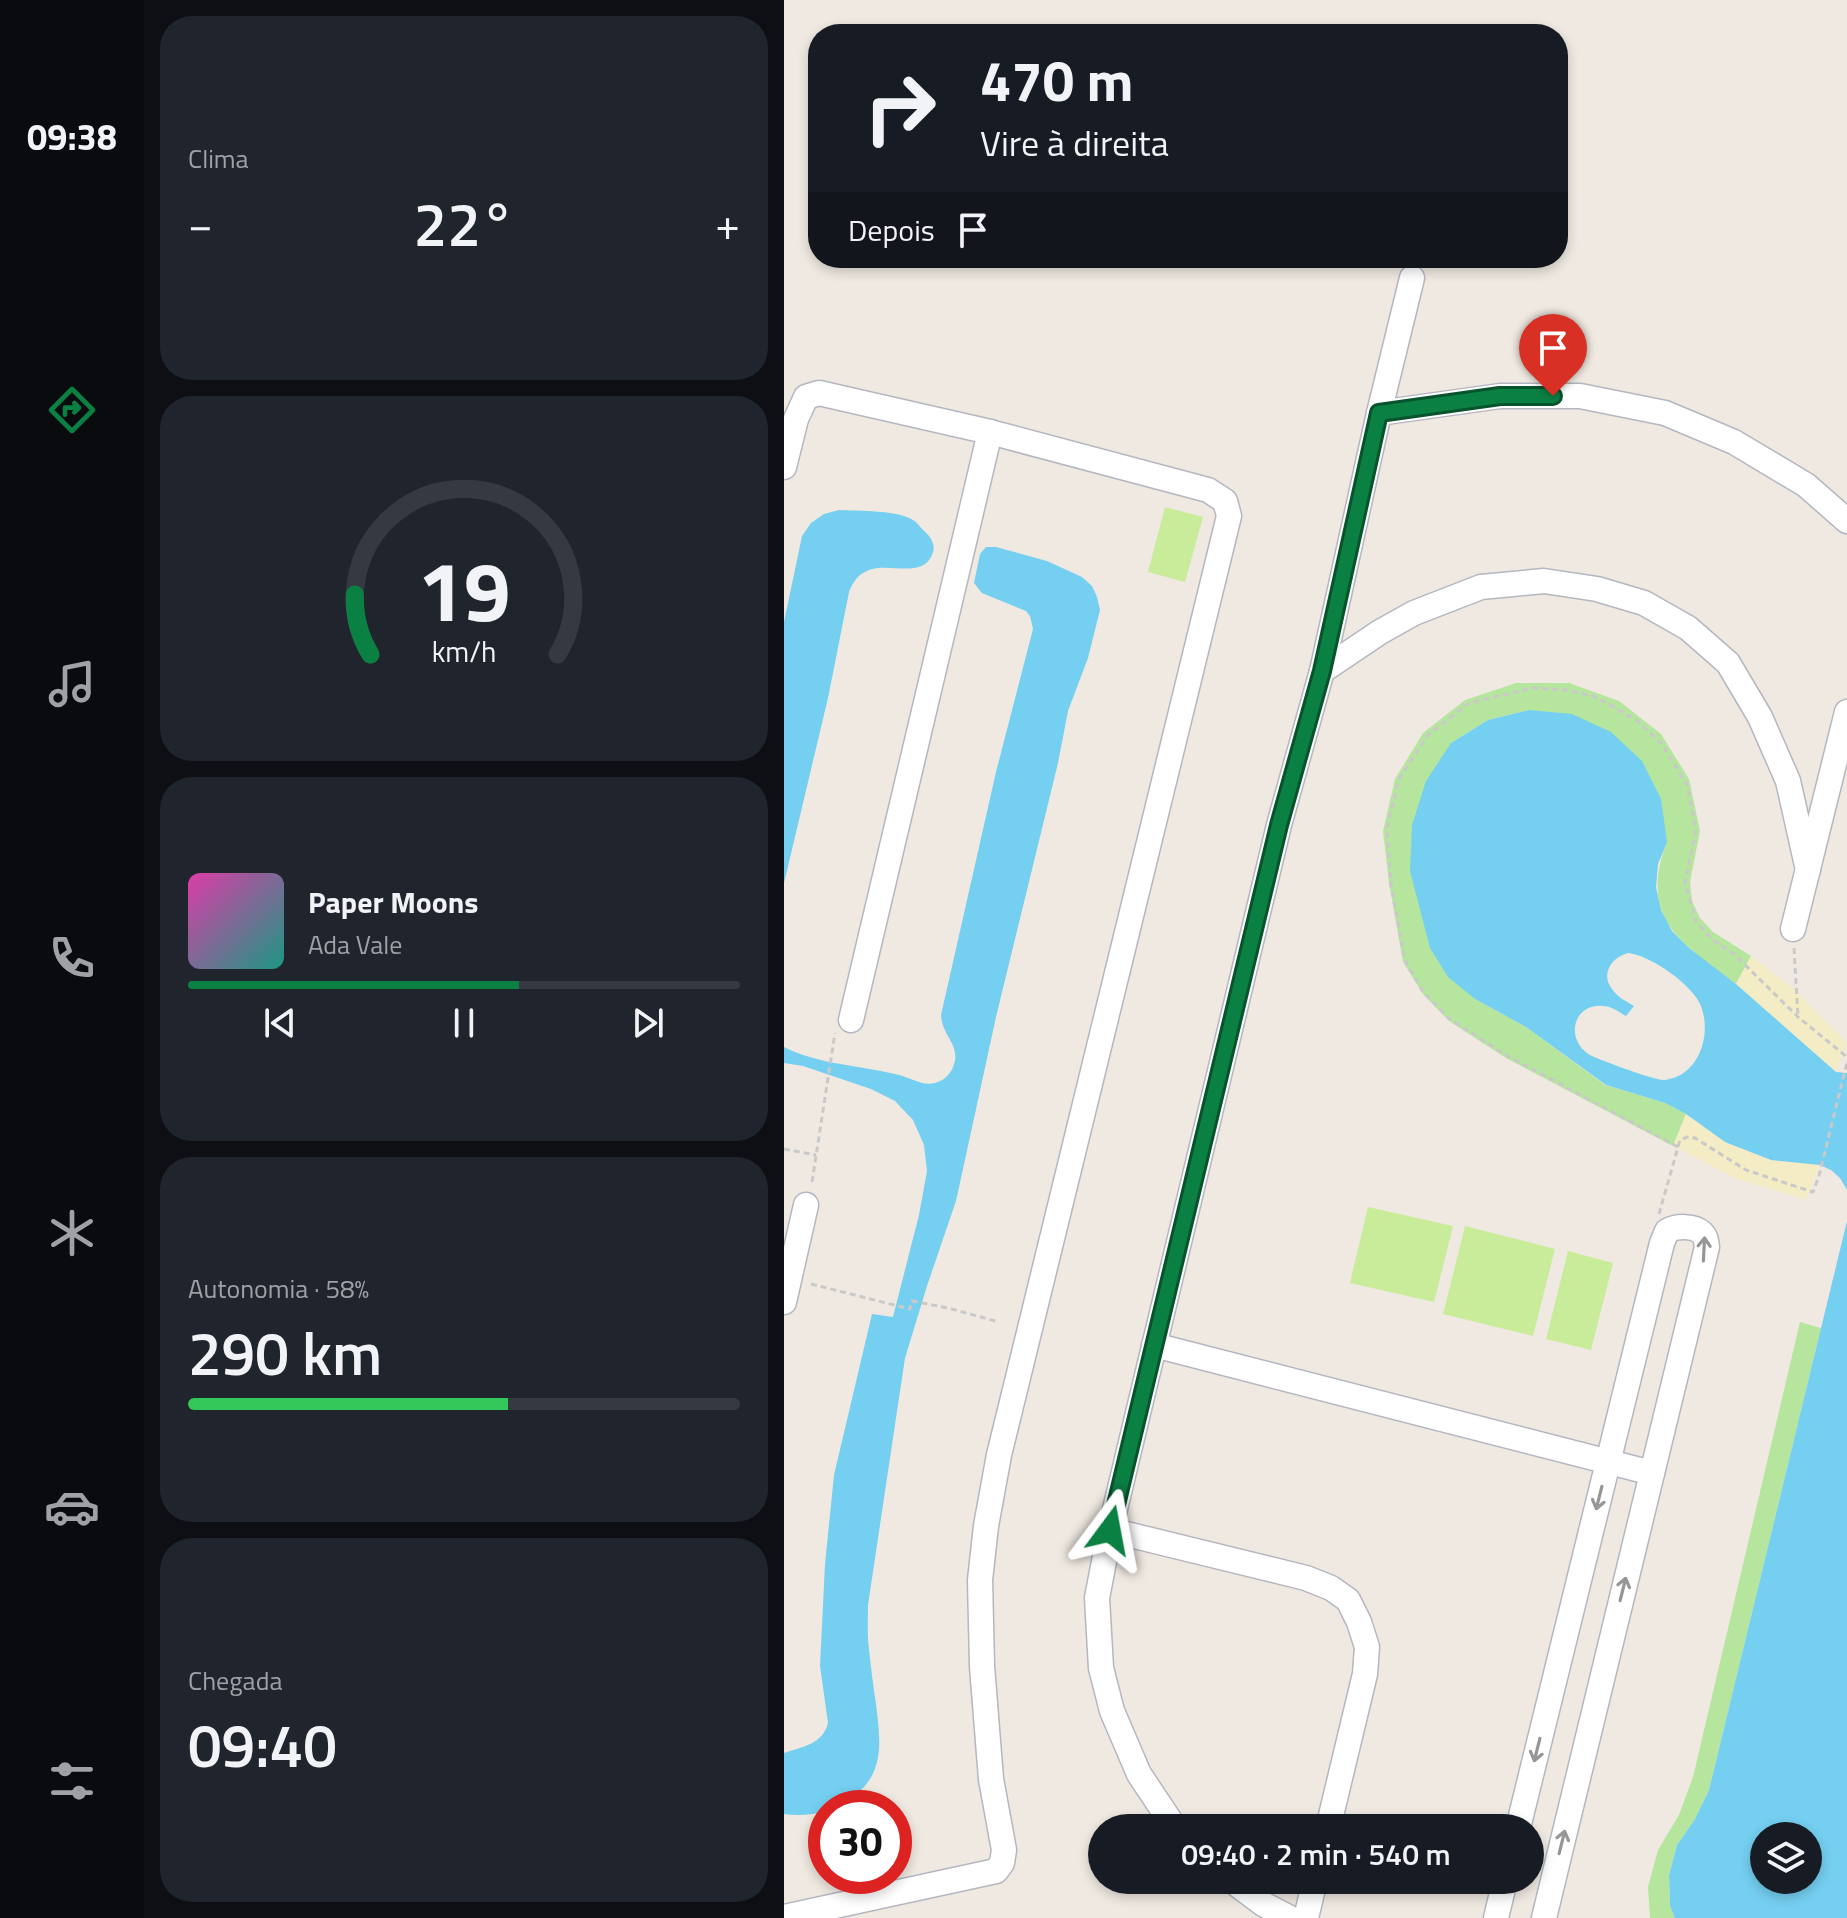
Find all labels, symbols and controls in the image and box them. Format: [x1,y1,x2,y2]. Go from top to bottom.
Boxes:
text: 470 m [980,38,1133,123]
icon: right [848,56,952,160]
text: 09:38 [27,109,117,164]
text: Vire à direita [980,115,1169,170]
text: Clima [188,139,249,178]
text: 22° [414,178,514,269]
text: − [188,190,213,257]
text: + [715,190,740,257]
text: Depois [848,207,935,253]
icon: arrive [951,208,995,252]
pin [1519,314,1587,396]
icon: arrive [1531,326,1575,370]
icon: directions [44,382,100,438]
text: 19 [417,526,511,652]
text: km/h [432,630,496,673]
icon: music [44,656,100,712]
text: Paper Moons [308,879,478,925]
text: Ada Vale [308,925,402,964]
icon: phone [44,930,100,986]
icon: previous [258,1001,302,1045]
icon: pause [442,1001,486,1045]
icon: next [626,1001,670,1045]
icon: climate [44,1205,100,1261]
one-way arrow [1697,1236,1712,1263]
text: Autonomia · 58% [188,1269,369,1308]
text: 290 km [188,1307,382,1398]
icon: car [44,1479,100,1535]
one-way arrow [1590,1485,1605,1510]
position arrow [1068,1488,1152,1572]
one-way arrow [1617,1577,1632,1603]
text: Chegada [188,1661,282,1700]
text: 09:40 [188,1699,337,1790]
one-way arrow [1529,1737,1544,1763]
icon: filters [44,1753,100,1809]
speed limit sign: 30 [808,1790,912,1894]
map controls [1750,1822,1822,1894]
button: layers [1750,1822,1822,1894]
one-way arrow [1555,1830,1570,1856]
text: 09:40 · 2 min · 540 m [1181,1831,1451,1877]

